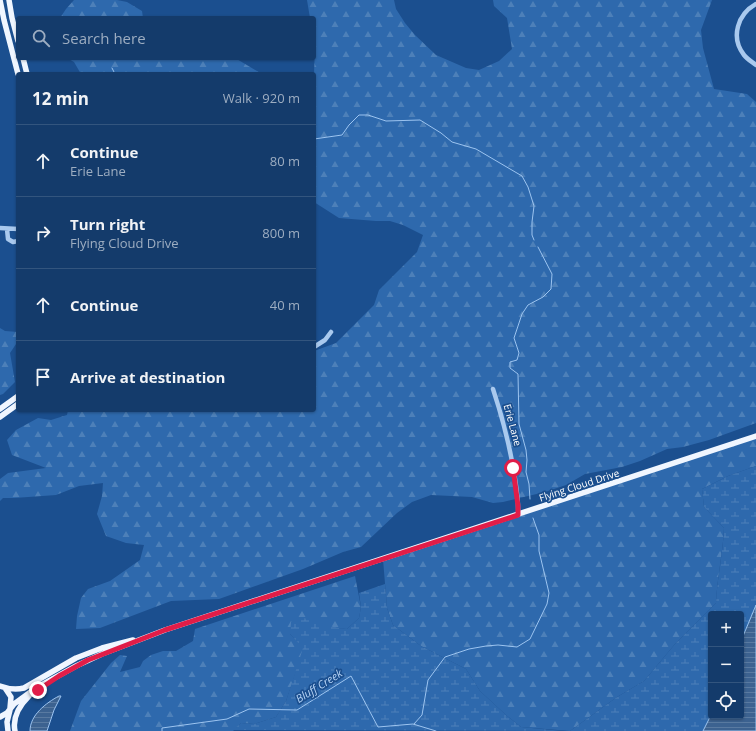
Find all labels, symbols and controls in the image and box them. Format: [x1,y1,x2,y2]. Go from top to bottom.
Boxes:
search box [16,16,316,60]
icon: search [30,27,52,49]
text: Search here [62,28,146,48]
text: 12 min [32,87,89,110]
text: Walk · 920 m [223,89,300,107]
text: Continue [70,142,138,162]
icon: ahead [32,150,54,172]
text: 80 m [270,152,300,170]
text: Erie Lane [70,162,126,180]
text: Turn right [70,214,145,234]
icon: right [32,222,54,244]
text: 800 m [262,224,300,242]
text: Flying Cloud Drive [70,234,179,252]
icon: ahead [32,294,54,316]
text: Continue [70,295,138,315]
text: 40 m [270,296,300,314]
icon: arrive [32,366,54,388]
text: Arrive at destination [70,367,225,387]
street label: Erie Lane [501,402,525,448]
route start [504,459,522,477]
street label: Flying Cloud Drive [537,465,621,505]
map controls [708,611,744,719]
button: + [708,611,744,647]
button: − [708,647,744,683]
water label: Bluff Creek [292,665,346,706]
route end [29,681,47,699]
button: locate [708,683,744,719]

